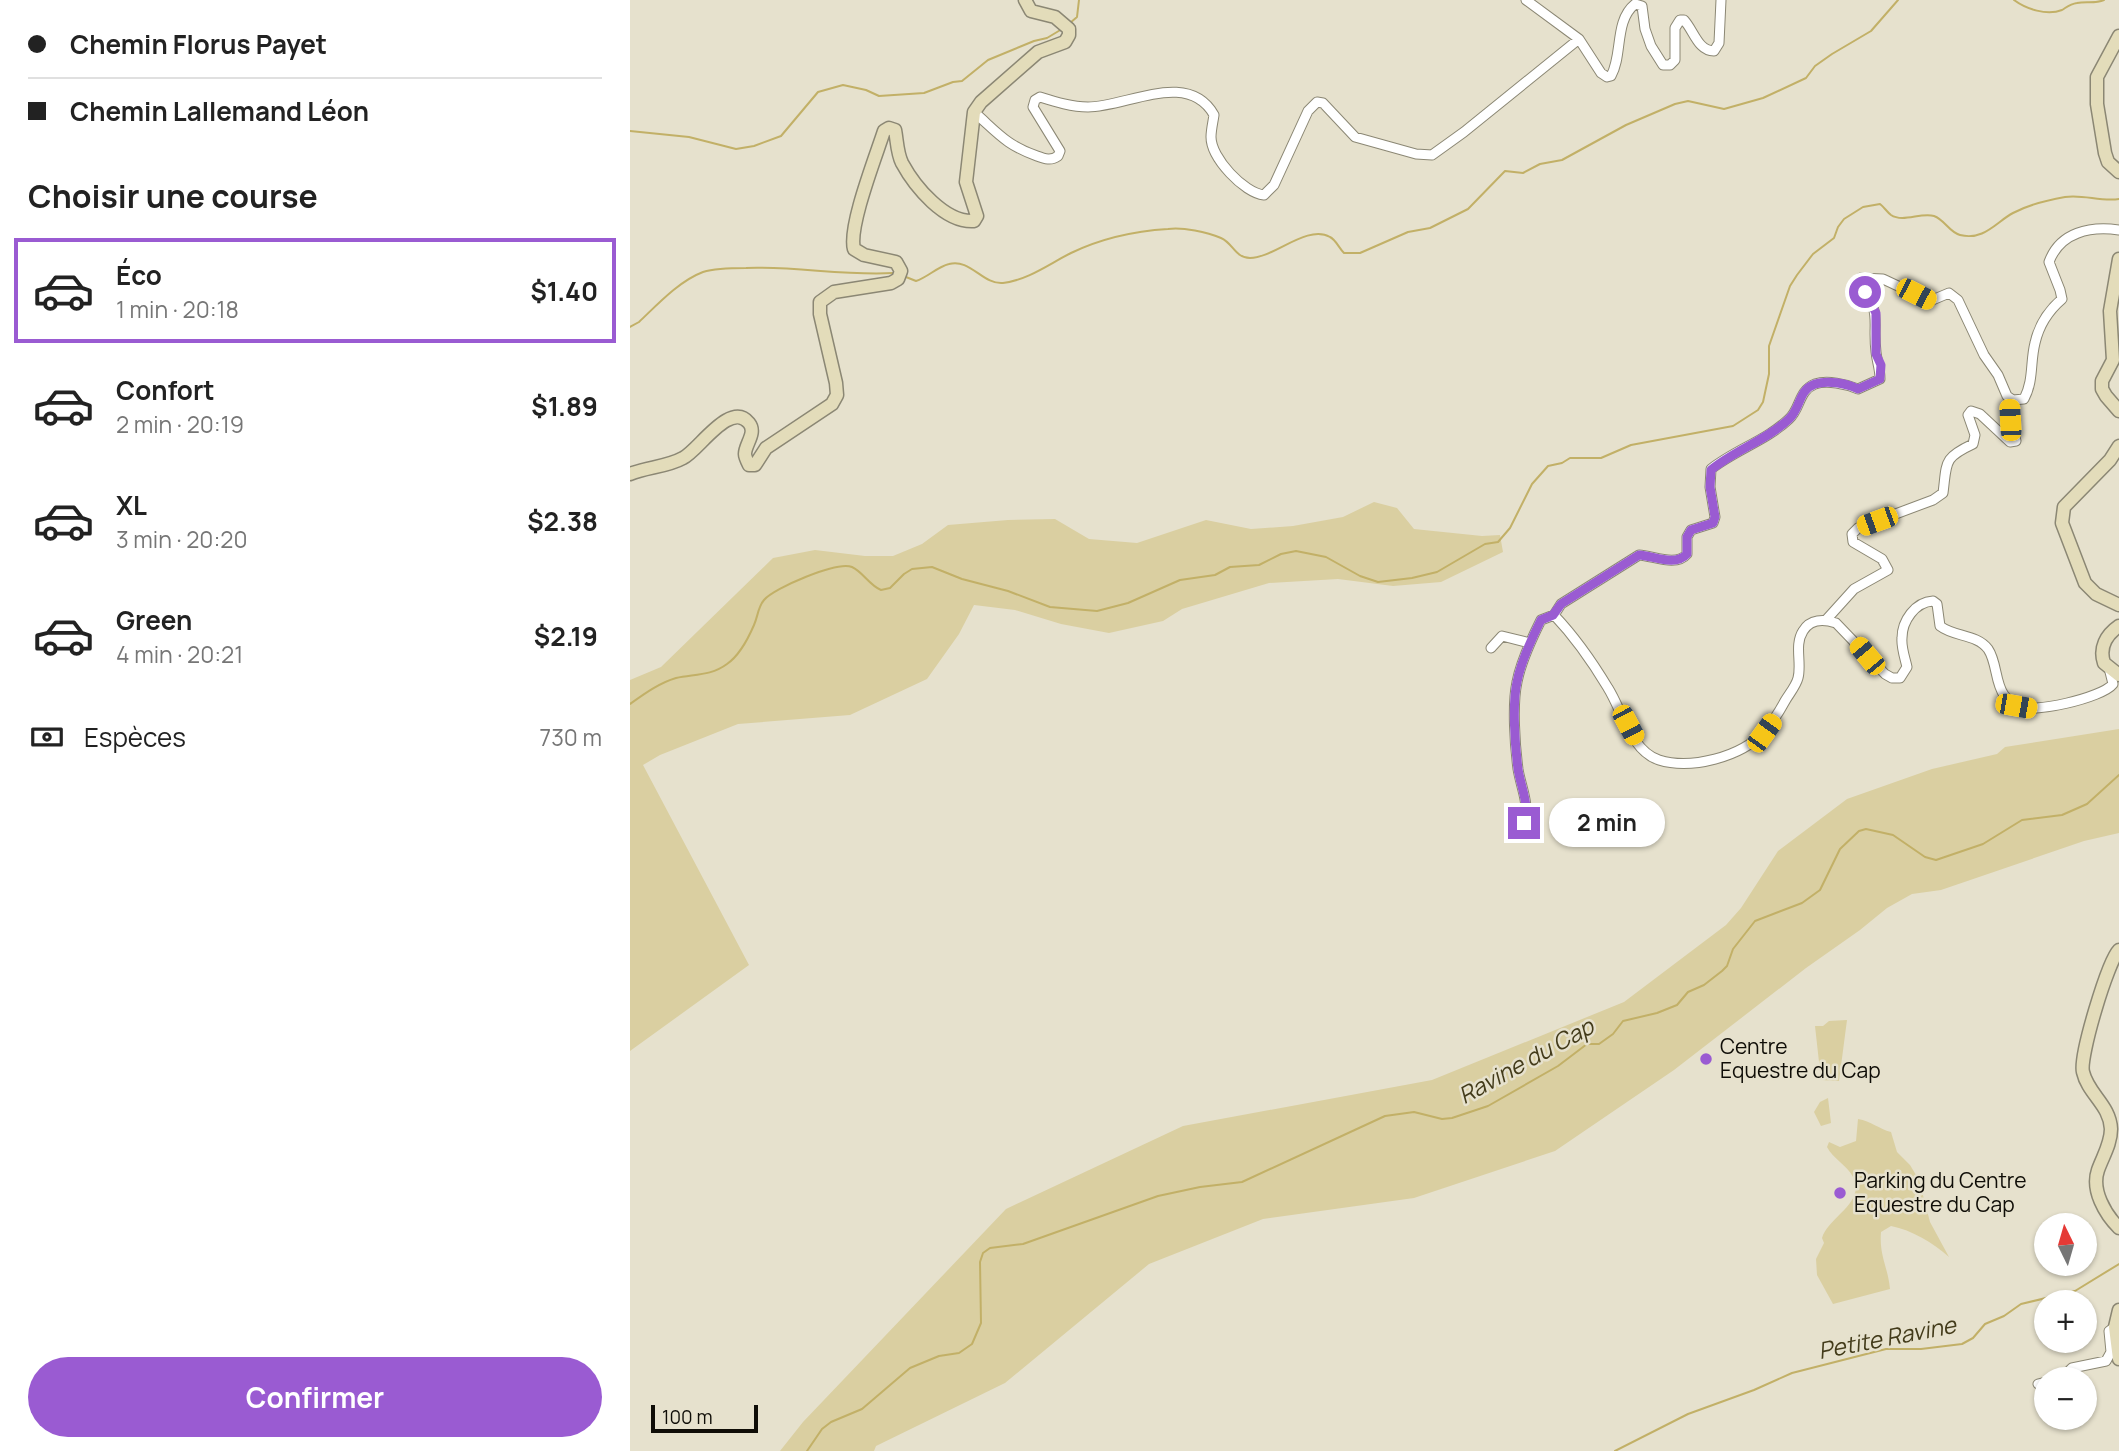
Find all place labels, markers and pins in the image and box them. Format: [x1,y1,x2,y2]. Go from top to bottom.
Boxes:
place label: Centre Equestre du Cap [1720,1032,1881,1084]
marker: Centre Equestre du Cap [1698,1051,1714,1067]
place label: Parking du Centre Equestre du Cap [1854,1166,2026,1218]
marker: Parking du Centre Equestre du Cap [1832,1185,1848,1201]

